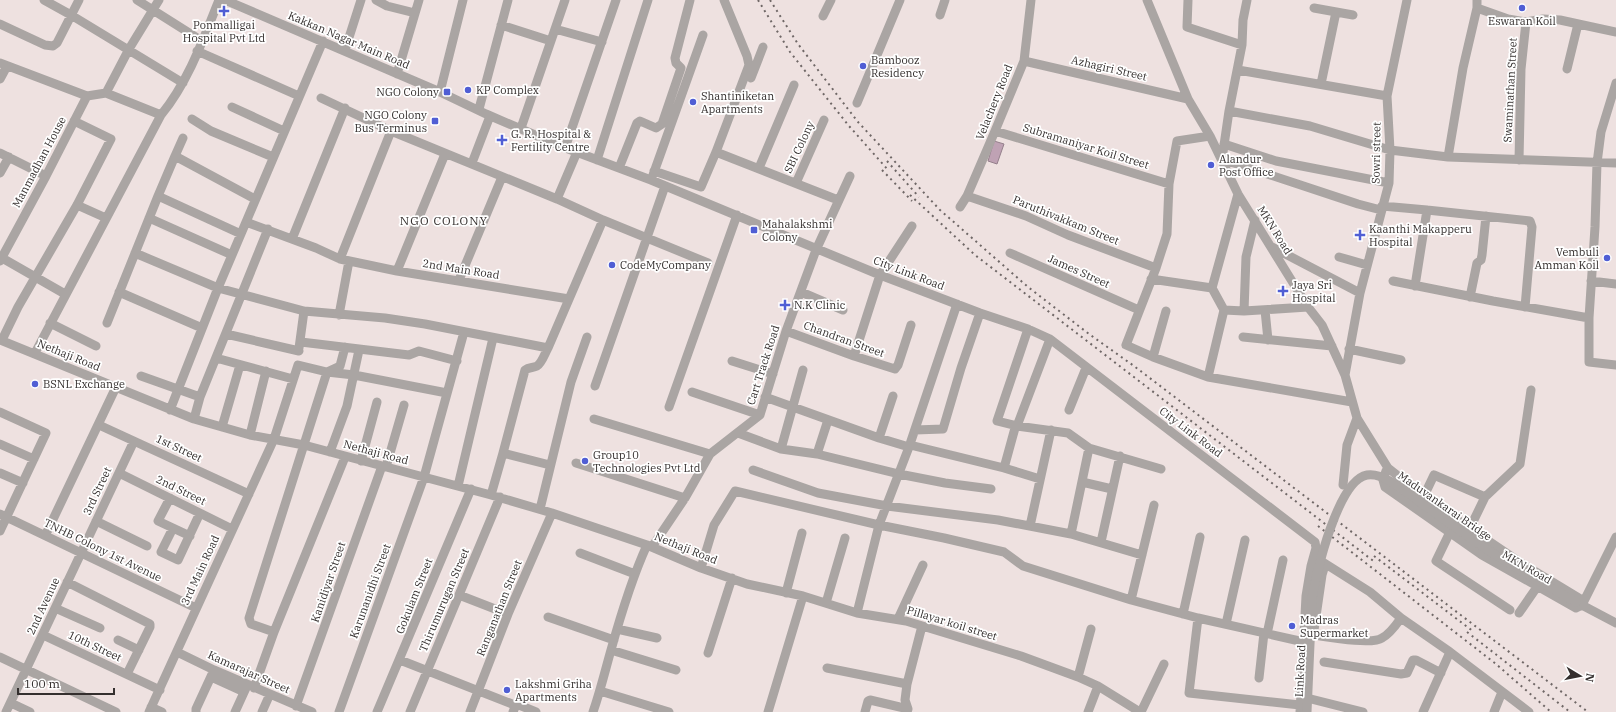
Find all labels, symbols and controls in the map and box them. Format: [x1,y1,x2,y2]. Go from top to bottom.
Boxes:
marker: Eswaran Koil [1517,3,1527,13]
marker: Ponmalligai Hospital Pvt Ltd [218,5,230,17]
street label: Kakkan Nagar Main Road [286,8,412,72]
place label: Eswaran Koil [1488,14,1556,28]
place label: Ponmalligai Hospital Pvt Ltd [183,18,266,45]
street label: Swaminathan Street [1500,37,1520,143]
street label: Azhagiri Street [1070,52,1148,84]
place label: Bambooz Residency [871,53,924,80]
marker: Bambooz Residency [858,61,868,71]
street label: Velachery Road [972,62,1016,142]
place label: KP Complex [476,83,539,97]
place label: NGO Colony [376,85,439,99]
marker: KP Complex [463,85,473,95]
marker: NGO Colony [442,87,452,97]
place label: Shantiniketan Apartments [701,89,774,116]
marker: Shantiniketan Apartments [688,97,698,107]
place label: NGO Colony Bus Terminus [354,108,427,135]
street label: Manmadhan House [9,114,69,210]
marker: NGO Colony Bus Terminus [430,116,440,126]
street label: SBI Colony [781,119,817,175]
street label: Subramaniyar Koil Street [1021,120,1151,172]
street label: Sowri street [1368,122,1384,184]
place label: G. R. Hospital & Fertility Centre [511,127,591,154]
marker: G. R. Hospital & Fertility Centre [496,134,508,146]
place label: Alandur Post Office [1219,152,1274,179]
marker: Alandur Post Office [1206,160,1216,170]
street label: Paruthivakkam Street [1011,192,1121,248]
street label: MKN Road [1255,203,1296,257]
district label: NGO COLONY [400,213,488,228]
place label: Mahalakshmi Colony [762,217,833,244]
place label: Kaanthi Makapperu Hospital [1369,222,1472,249]
marker: Mahalakshmi Colony [749,225,759,235]
marker: Kaanthi Makapperu Hospital [1354,229,1366,241]
place label: Vembuli Amman Koil [1534,245,1600,272]
street label: James Street [1046,251,1112,291]
street label: City Link Road [871,253,947,293]
marker: Vembuli Amman Koil [1602,253,1612,263]
street label: 2nd Main Road [422,256,501,282]
place label: CodeMyCompany [620,258,711,272]
marker: CodeMyCompany [607,260,617,270]
place label: Jaya Sri Hospital [1292,278,1336,305]
marker: Jaya Sri Hospital [1277,285,1289,297]
place label: N.K Clinic [794,298,846,312]
marker: N.K Clinic [779,299,791,311]
street label: Chandran Street [802,318,886,360]
street label: Cart Track Road [743,323,783,407]
street label: Nethaji Road [35,336,103,374]
place label: BSNL Exchange [43,377,125,391]
marker: BSNL Exchange [30,379,40,389]
street label: City Link Road [1157,404,1225,460]
street label: 1st Street [154,431,204,465]
street label: Nethaji Road [342,437,410,467]
place label: Group10 Technologies Pvt Ltd [593,448,701,475]
marker: Group10 Technologies Pvt Ltd [580,456,590,466]
street label: 3rd Street [80,465,114,517]
street label: Maduvankarai Bridge [1395,468,1495,544]
street label: 2nd Street [154,472,208,508]
street label: TNHB Colony 1st Avenue [42,515,164,585]
street label: Nethaji Road [652,529,720,567]
street label: 3rd Main Road [178,533,222,607]
street label: Kanidiyar Street [308,540,348,624]
street label: Karunanidhi Street [346,542,394,640]
street label: Thirumurugan Street [416,546,472,654]
street label: MKN Road [1500,547,1554,587]
street label: Gokulam Street [392,556,436,636]
street label: Ranganathan Street [473,558,525,658]
street label: 2nd Avenue [24,575,62,637]
street label: Pillayar koil street [905,603,999,643]
place label: Madras Supermarket [1300,613,1368,640]
marker: Madras Supermarket [1287,621,1297,631]
street label: 10th Street [66,628,124,665]
street label: Link Road [1292,644,1308,697]
street label: Kamarajar Street [206,648,292,696]
north arrow [1560,656,1600,696]
scale bar [18,670,114,696]
text: N [1582,672,1597,684]
text: 100 m [24,676,60,691]
place label: Lakshmi Griha Apartments [515,677,592,704]
marker: Lakshmi Griha Apartments [502,685,512,695]

